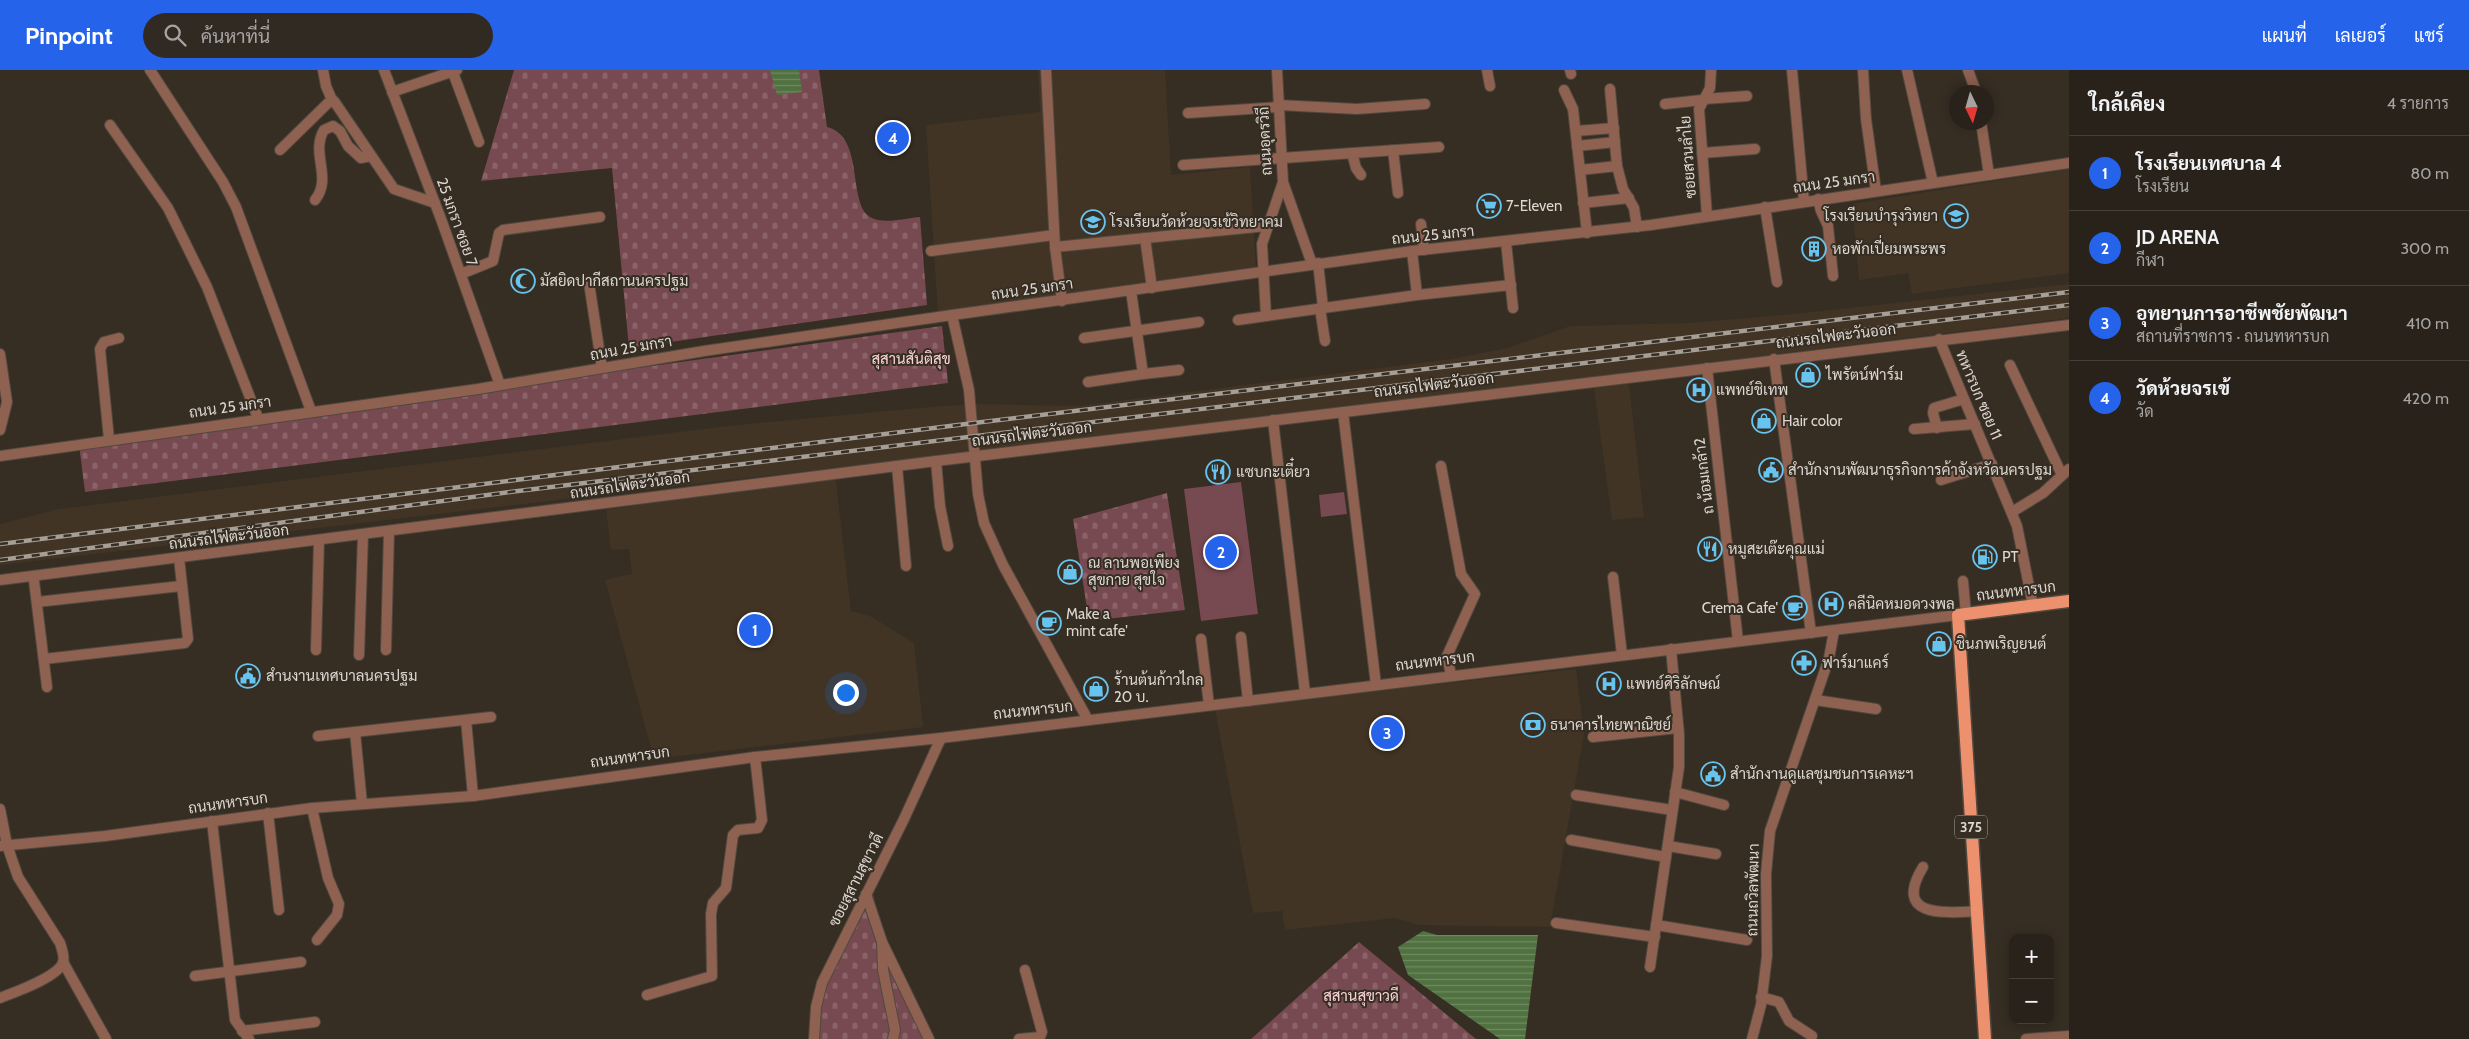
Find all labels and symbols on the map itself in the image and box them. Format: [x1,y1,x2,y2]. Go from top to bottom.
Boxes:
north arrow [1949,85,1994,130]
street label: ถนนอุดรวิถี [1253,106,1278,176]
street label: ซอยสวนลำไย [1675,115,1700,199]
pin: 4 [877,119,909,157]
street label: ถนน 25 มกรา [1792,167,1876,197]
street label: 25 มกรา ซอย 7 [433,175,481,269]
supermarket icon: 7-Eleven [1476,193,1502,219]
place label: 7-Eleven [1506,197,1562,215]
school or university icon: โรงเรียนบำรุงวิทยา [1943,203,1969,229]
place label: โรงเรียนบำรุงวิทยา [1823,206,1938,227]
school or university icon: โรงเรียนวัดห้วยจรเข้วิทยาคม [1080,209,1106,235]
place label: โรงเรียนวัดห้วยจรเข้วิทยาคม [1109,212,1283,231]
street label: ถนน 25 มกรา [1391,222,1475,248]
place label: หอพักเปี่ยมพระพร [1832,234,1946,258]
building icon: หอพักเปี่ยมพระพร [1801,236,1827,262]
mosque icon: มัสยิดปากีสถานนครปฐม [510,268,536,294]
place label: มัสยิดปากีสถานนครปฐม [540,271,688,291]
street label: ถนน 25 มกรา [990,274,1074,304]
street label: ถนนรถไฟตะวันออก [1775,319,1897,352]
street label: ถนน 25 มกรา [589,332,673,364]
street label: ทหารบก ซอย 11 [1952,348,2006,442]
park label: สุสานสันติสุข [871,350,951,370]
shop icon: ไพรัตน์ฟาร์ม [1795,362,1821,388]
place label: ไพรัตน์ฟาร์ม [1825,365,1903,384]
street label: ถนนรถไฟตะวันออก [1373,368,1495,401]
hospital icon: แพทย์ชิเทพ [1686,377,1712,403]
place label: แพทย์ชิเทพ [1716,380,1788,399]
street label: ถนน 25 มกรา [188,392,272,422]
shop icon: Hair color [1751,408,1777,434]
place label: Hair color [1782,412,1843,430]
street label: ถนนรถไฟตะวันออก [971,417,1093,450]
street label: ถ น้อมเกล้า2 [1689,437,1718,515]
place label: แซบกะเตี๋ยว [1236,457,1310,481]
public building icon: สำนักงานพัฒนาธุรกิจการค้าจังหวัดนครปฐม [1758,457,1784,483]
restaurant icon: แซบกะเตี๋ยว [1205,459,1231,485]
place label: สำนักงานพัฒนาธุรกิจการค้าจังหวัดนครปฐม [1788,460,2052,481]
street label: ถนนรถไฟตะวันออก [569,467,691,502]
street label: ถนนรถไฟตะวันออก [168,520,290,553]
pin: 2 [1205,533,1237,571]
restaurant icon: หมูสะเต๊ะคุณแม่ [1697,536,1723,562]
place label: หมูสะเต๊ะคุณแม่ [1728,539,1825,560]
fuel station icon: PT [1972,544,1998,570]
place label: PT [2002,548,2019,566]
place label: ณ ลานพอเพียง สุขกาย สุขใจ [1088,553,1180,591]
shop icon: ณ ลานพอเพียง สุขกาย สุขใจ [1057,559,1083,585]
street label: ถนนทหารบก [1975,577,2057,605]
hospital icon: คลีนิคหมอดวงพล [1818,591,1844,617]
place label: คลีนิคหมอดวงพล [1848,594,1955,613]
cafe icon: Crema Cafe' [1782,595,1808,621]
place label: Crema Cafe' [1702,599,1778,617]
place label: Make a mint cafe' [1066,605,1128,640]
cafe icon: Make a mint cafe' [1036,610,1062,636]
pin: 1 [739,611,771,649]
shop icon: ชินภพเริญยนต์ [1926,631,1952,657]
place label: ชินภพเริญยนต์ [1956,634,2046,653]
street label: ถนนทหารบก [1394,647,1476,675]
pharmacy icon: ฟาร์มาแคร์ [1791,650,1817,676]
place label: ฟาร์มาแคร์ [1822,653,1889,672]
public building icon: สำนงานเทศบาลนครปฐม [235,663,261,689]
place label: สำนงานเทศบาลนครปฐม [266,667,417,686]
place label: ร้านต้นก้าวไกล 20 บ. [1114,670,1204,706]
hospital icon: แพทย์ศิริลักษณ์ [1596,671,1622,697]
place label: แพทย์ศิริลักษณ์ [1626,674,1720,693]
shop icon: ร้านต้นก้าวไกล 20 บ. [1083,676,1109,702]
your location [833,680,859,706]
street label: ถนนทหารบก [992,697,1074,723]
bank icon: ธนาคารไทยพาณิชย์ [1520,712,1546,738]
pin: 3 [1371,714,1403,752]
place label: ธนาคารไทยพาณิชย์ [1550,715,1671,734]
street label: ถนนทหารบก [589,743,671,771]
public building icon: สำนักงานดูแลชุมชนการเคหะฯ [1700,761,1726,787]
place label: สำนักงานดูแลชุมชนการเคหะฯ [1730,765,1914,785]
street label: ถนนทหารบก [187,789,269,817]
road number: 375 [1955,816,1987,839]
street label: ซอยสุสานสุขาวดี [824,830,889,931]
street label: ถนนถวิลพัฒนา [1743,843,1763,937]
park label: สุสานสุขาวดี [1323,986,1399,1007]

